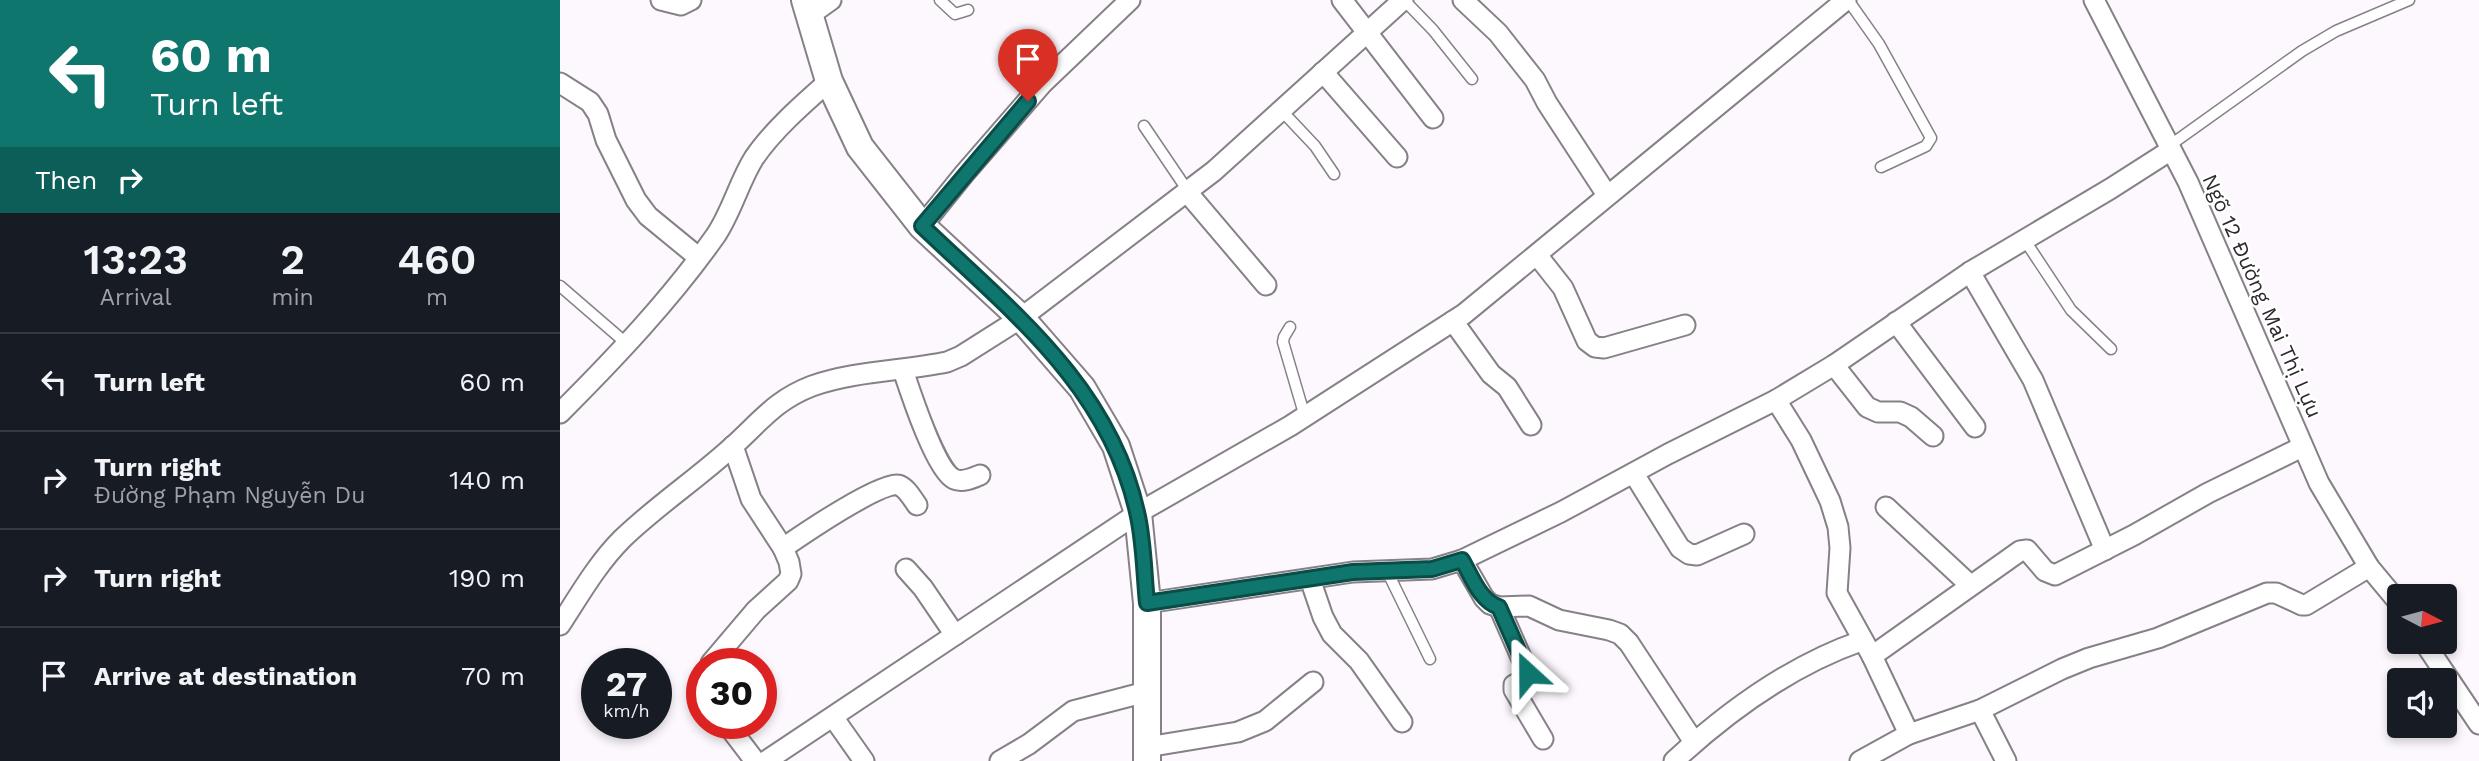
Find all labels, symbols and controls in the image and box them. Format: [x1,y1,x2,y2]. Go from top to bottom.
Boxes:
text: 60 m [150,26,272,84]
icon: left [35,28,126,119]
pin [998,29,1058,101]
icon: arrive [1009,40,1047,78]
text: Turn left [150,85,283,123]
icon: right [111,161,149,199]
text: Then [35,165,97,195]
street label: Ngõ 12 Đường Mai Thị Lựu [2197,170,2328,421]
text: 13:23 [84,235,188,284]
text: 2 [280,235,305,284]
text: 460 [397,235,476,284]
text: Arrival [100,284,172,311]
text: min [272,284,314,311]
text: m [426,284,448,311]
icon: left [35,363,73,401]
text: Turn left [94,367,205,397]
text: 60 m [459,367,525,397]
text: Turn right [94,452,221,482]
icon: right [35,461,73,499]
text: 140 m [449,465,525,495]
text: Đường Phạm Nguyễn Du [94,482,365,509]
icon: right [35,559,73,597]
text: Turn right [94,563,221,593]
text: 190 m [449,563,525,593]
north arrow [2387,584,2457,654]
map controls [2387,584,2457,738]
position arrow [1491,636,1565,710]
speed limit sign: 30 [686,648,777,739]
icon: arrive [35,657,73,695]
text: Arrive at destination [94,661,357,691]
text: 70 m [461,661,525,691]
text: 27 [606,663,647,705]
button: sound [2387,668,2457,738]
text: km/h [603,700,650,721]

